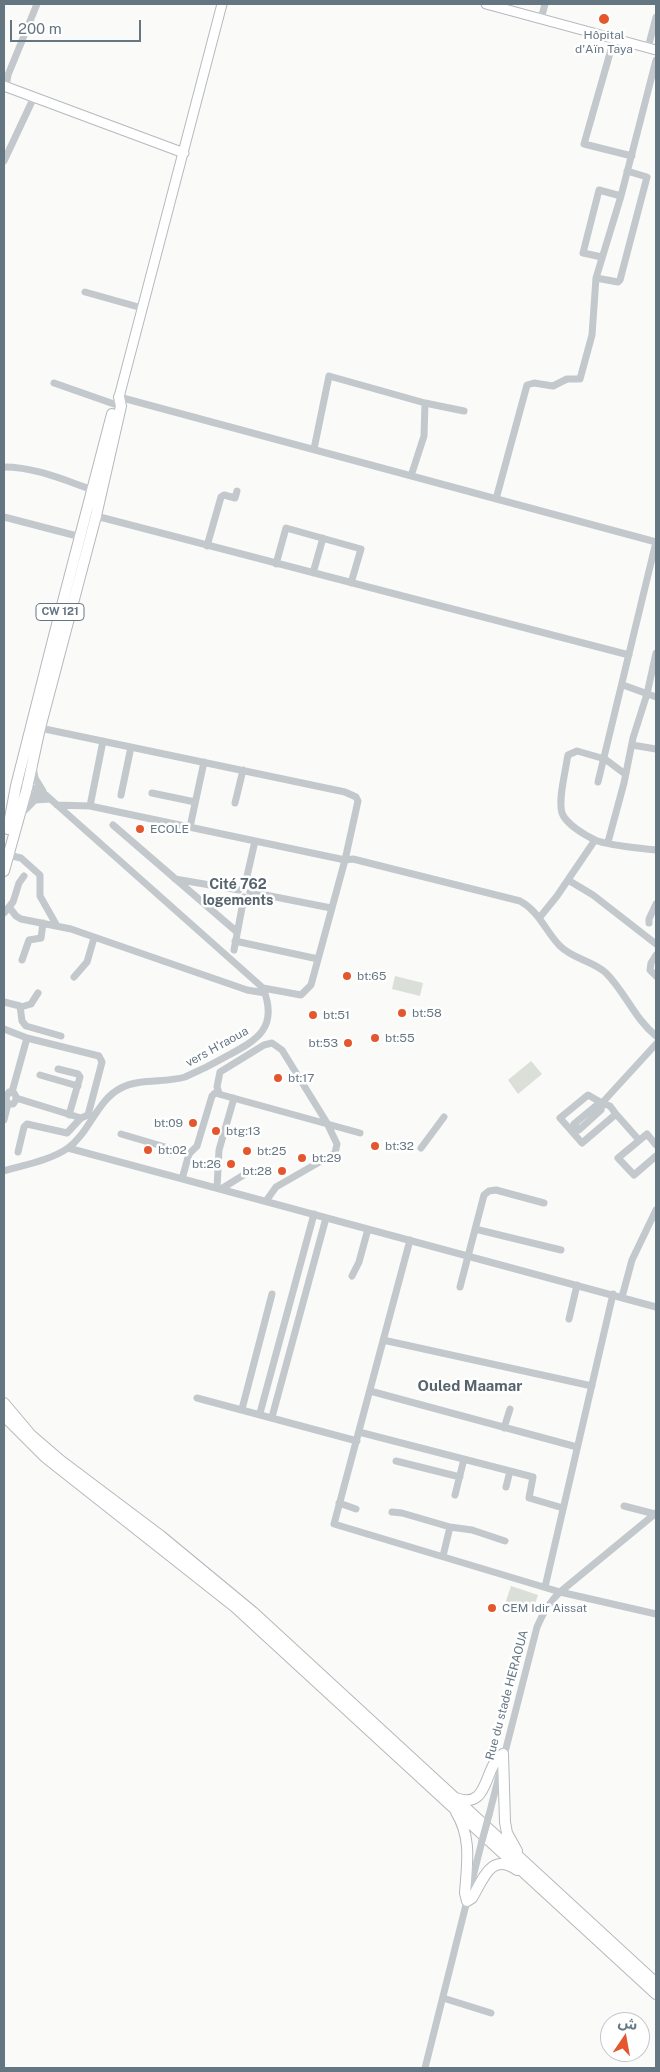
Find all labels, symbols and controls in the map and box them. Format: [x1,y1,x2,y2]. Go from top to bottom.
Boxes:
scale bar [12,10,144,42]
marker: Hôpital d'Aïn Taya [597,12,611,26]
text: 200 m [18,20,62,37]
place label: Hôpital d'Aïn Taya [575,28,633,56]
road number: CW 121 [36,604,84,620]
place label: ECOLE [150,822,189,836]
marker: ECOLE [134,823,146,835]
district label: Cité 762 logements [203,877,273,910]
place label: bt:65 [357,969,386,983]
marker: bt:65 [341,970,353,982]
place label: bt:58 [412,1006,442,1020]
marker: bt:58 [396,1007,408,1019]
place label: bt:51 [323,1008,350,1022]
marker: bt:51 [307,1009,319,1021]
street label: vers H'raoua [183,1024,251,1070]
place label: bt:55 [385,1031,415,1045]
marker: bt:55 [369,1032,381,1044]
place label: bt:53 [308,1036,338,1050]
marker: bt:53 [342,1037,354,1049]
place label: bt:17 [288,1071,314,1085]
marker: bt:17 [272,1072,284,1084]
place label: bt:09 [154,1116,183,1130]
marker: bt:09 [187,1117,199,1129]
place label: btg:13 [226,1124,260,1138]
marker: btg:13 [210,1125,222,1137]
place label: bt:32 [385,1139,414,1153]
marker: bt:32 [369,1140,381,1152]
place label: bt:02 [158,1143,187,1157]
marker: bt:02 [142,1144,154,1156]
place label: bt:25 [257,1144,286,1158]
marker: bt:25 [241,1145,253,1157]
place label: bt:29 [312,1151,341,1165]
marker: bt:29 [296,1152,308,1164]
place label: bt:26 [192,1157,221,1171]
marker: bt:26 [225,1158,237,1170]
place label: bt:28 [243,1164,272,1178]
marker: bt:28 [276,1165,288,1177]
district label: Ouled Maamar [418,1377,522,1395]
place label: CEM Idir Aissat [502,1601,587,1615]
marker: CEM Idir Aissat [486,1602,498,1614]
street label: Rue du stade HERAOUA [483,1628,531,1762]
north arrow [600,2012,650,2062]
text: ش [617,2013,639,2033]

